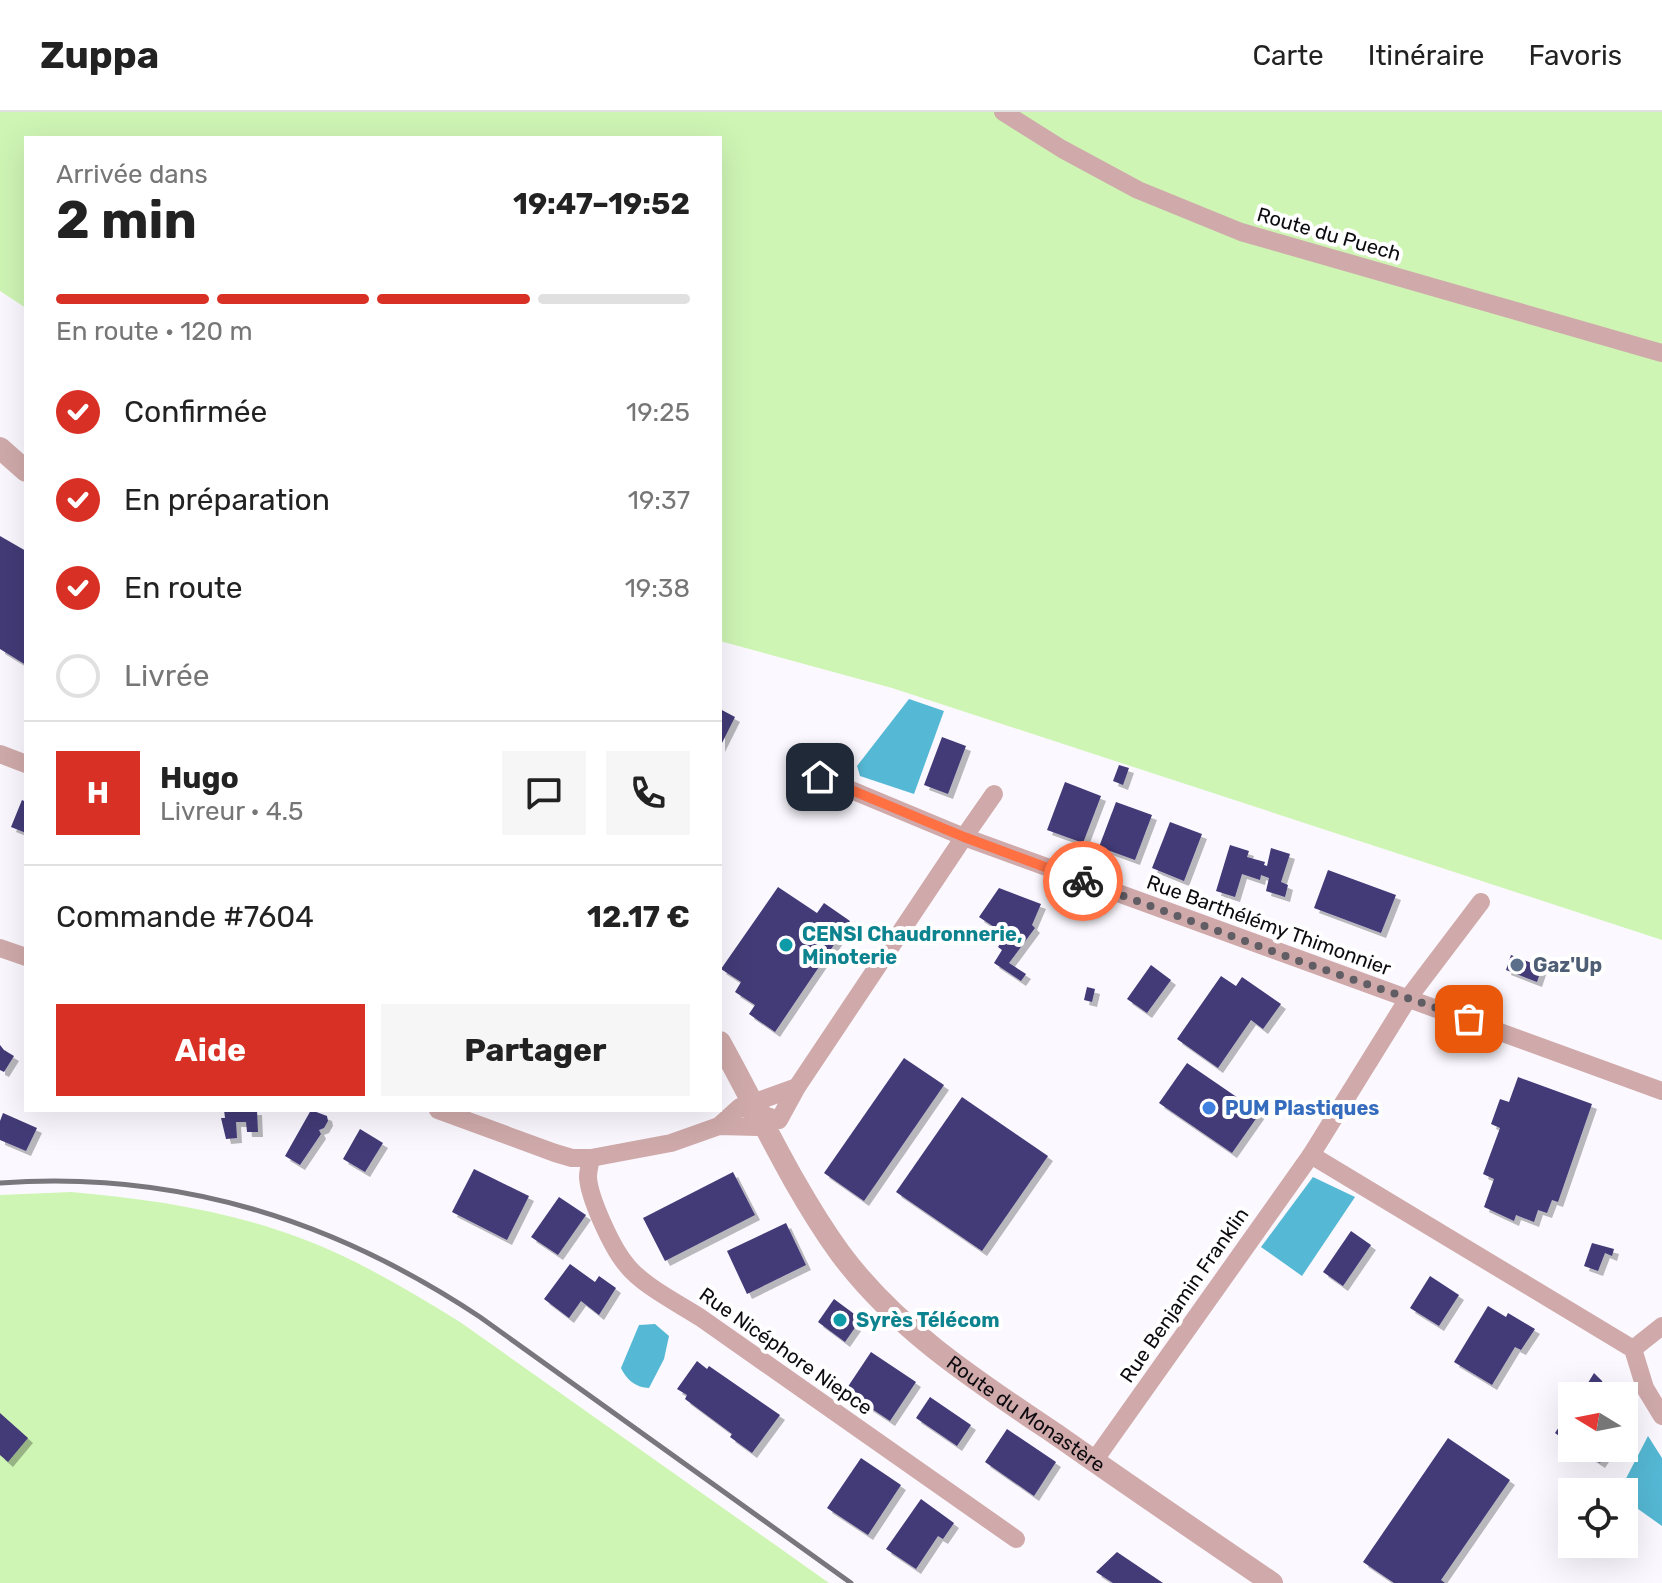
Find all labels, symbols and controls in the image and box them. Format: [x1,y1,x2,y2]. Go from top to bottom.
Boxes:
text: Zuppa [40,32,159,78]
text: Carte [1252,39,1324,72]
text: Itinéraire [1368,39,1485,72]
text: Favoris [1529,39,1622,72]
text: Arrivée dans [56,159,208,190]
text: 19:47–19:52 [513,186,690,222]
text: 2 min [56,189,197,251]
street label: Route du Puech [1254,202,1404,266]
text: En route · 120 m [56,316,253,347]
icon: check [56,390,100,434]
text: Confirmée [124,394,267,430]
text: 19:25 [626,397,690,428]
icon: check [56,478,100,522]
text: En préparation [124,482,330,518]
text: 19:37 [628,485,690,516]
icon: check [56,566,100,610]
text: En route [124,570,243,606]
text: 19:38 [625,573,690,604]
text: Livrée [124,658,209,694]
pin [786,743,854,811]
button: chat [502,751,586,835]
button: phone [606,751,690,835]
icon: home [798,755,842,799]
text: Hugo [160,760,239,796]
text: H [87,775,109,811]
text: Livreur · 4.5 [160,796,304,827]
courier [1043,841,1123,921]
icon: bike [1061,859,1105,903]
street label: Rue Barthélémy Thimonnier [1144,870,1395,981]
text: Commande #7604 [56,899,314,935]
text: 12.17 € [587,899,690,935]
place label: CENSI Chaudronnerie, Minoterie [802,922,1023,969]
marker: CENSI Chaudronnerie, Minoterie [777,936,795,954]
place label: Gaz'Up [1533,953,1602,977]
marker: Gaz'Up [1508,956,1526,974]
pin [1435,985,1503,1053]
icon: bag [1447,997,1491,1041]
button: Aide [56,1004,365,1096]
button: Partager [381,1004,690,1096]
place label: PUM Plastiques [1225,1096,1379,1120]
marker: PUM Plastiques [1200,1099,1218,1117]
street label: Rue Benjamin Franklin [1115,1203,1253,1387]
street label: Rue Nicéphore Niepce [695,1282,877,1420]
place label: Syrès Télécom [856,1308,1000,1332]
marker: Syrès Télécom [831,1311,849,1329]
street label: Route du Monastère [942,1350,1110,1477]
north arrow [1558,1382,1638,1462]
map controls [1558,1382,1638,1558]
button: locate [1558,1478,1638,1558]

